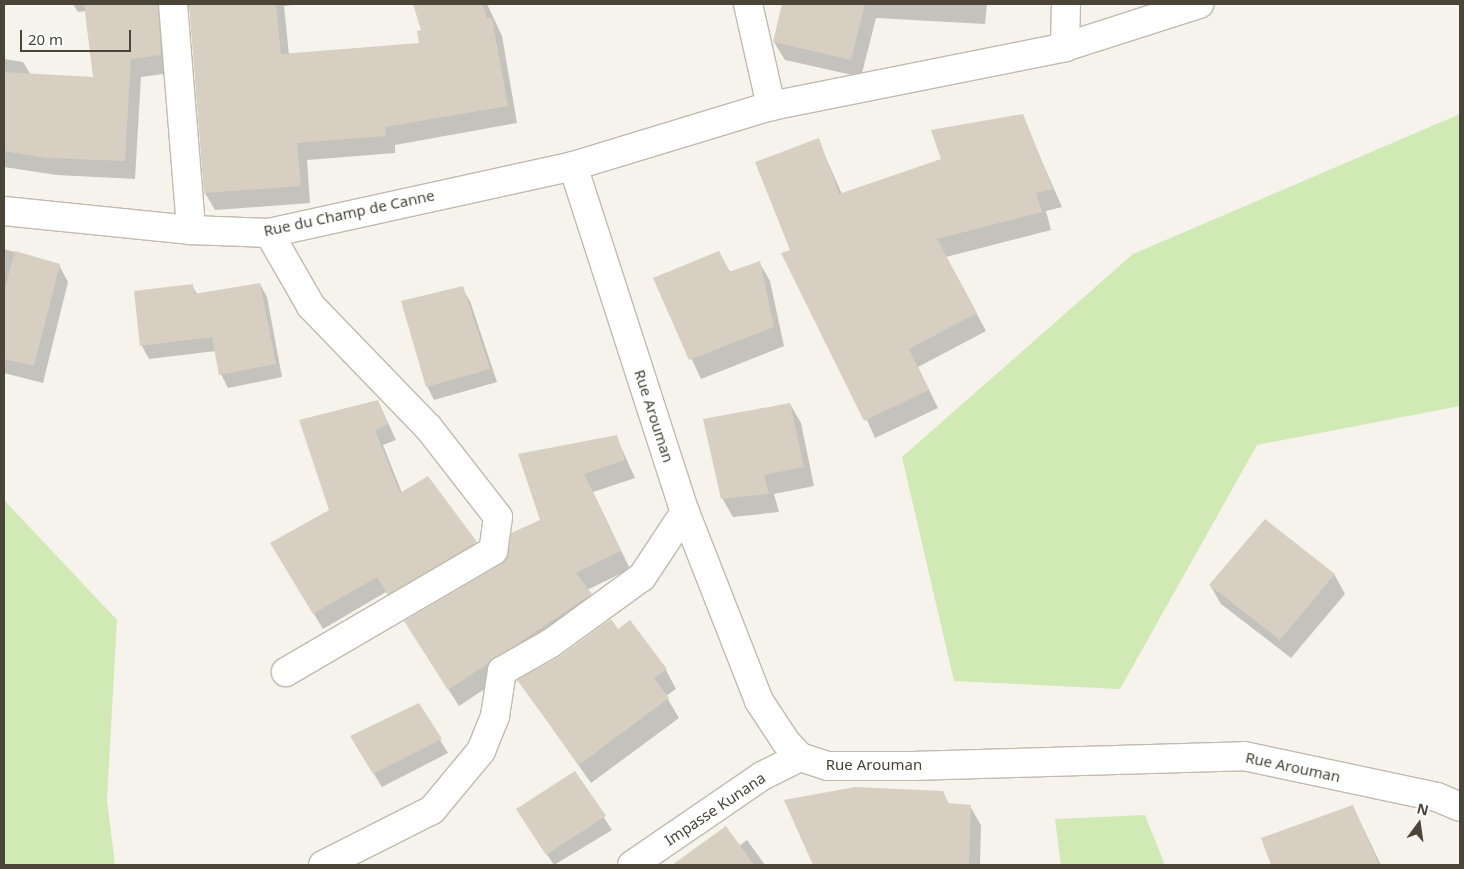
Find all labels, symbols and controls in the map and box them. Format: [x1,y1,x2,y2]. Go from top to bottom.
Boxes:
scale bar [22,20,134,52]
text: 20 m [28,29,63,49]
street label: Rue du Champ de Canne [262,186,436,240]
street label: Rue Arouman [631,367,677,465]
street label: Rue Arouman [1244,748,1342,786]
street label: Rue Arouman [826,756,922,774]
street label: Impasse Kunana [661,769,769,849]
text: N [1415,798,1431,820]
north arrow [1394,799,1444,849]

